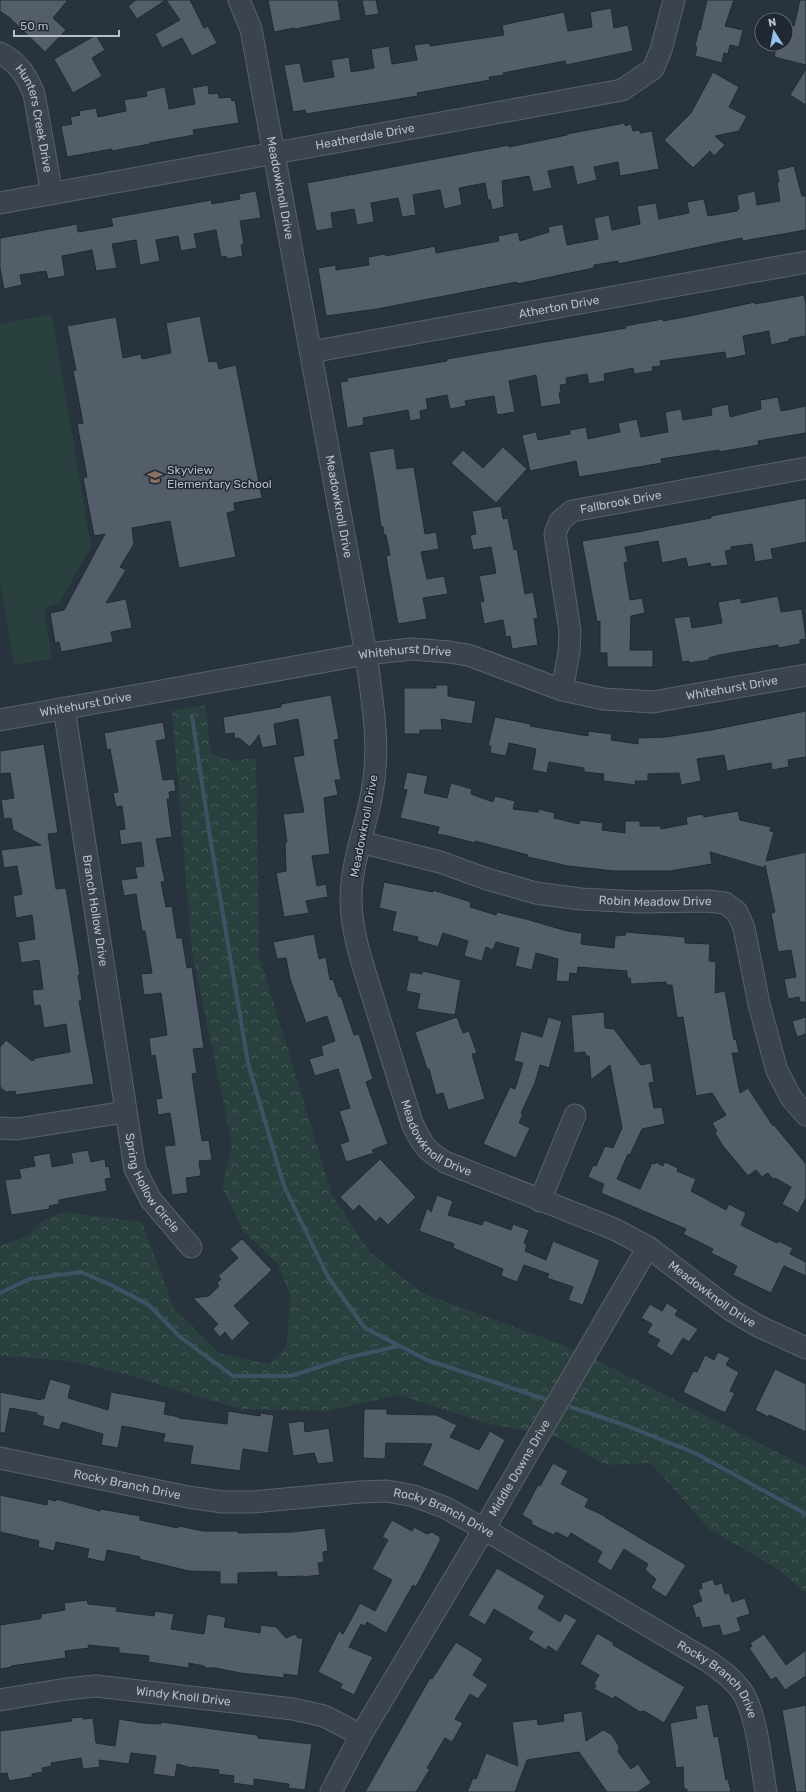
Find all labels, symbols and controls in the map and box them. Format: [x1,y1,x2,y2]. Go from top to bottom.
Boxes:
scale bar [14,12,119,38]
north arrow [754,12,794,52]
text: N [767,16,777,30]
text: 50 m [20,19,48,33]
street label: Hunters Creek Drive [12,62,55,174]
street label: Heatherdale Drive [314,121,416,153]
street label: Meadowknoll Drive [264,135,297,241]
street label: Atherton Drive [517,293,601,321]
street label: Meadowknoll Drive [323,454,355,560]
place label: Skyview Elementary School [167,463,272,491]
school or university icon: Skyview Elementary School [146,468,164,486]
street label: Fallbrook Drive [579,488,663,516]
street label: Whitehurst Drive [357,642,452,662]
street label: Whitehurst Drive [685,673,779,703]
street label: Whitehurst Drive [39,689,133,720]
street label: Meadowknoll Drive [347,773,381,879]
street label: Branch Hollow Drive [80,854,111,968]
street label: Robin Meadow Drive [598,893,713,909]
street label: Meadowknoll Drive [398,1098,474,1179]
street label: Spring Hollow Circle [123,1132,183,1236]
street label: Meadowknoll Drive [666,1258,759,1330]
street label: Middle Downs Drive [486,1417,553,1519]
street label: Rocky Branch Drive [73,1466,182,1502]
street label: Rocky Branch Drive [392,1485,497,1541]
street label: Rocky Branch Drive [675,1638,760,1720]
street label: Windy Knoll Drive [135,1684,232,1709]

